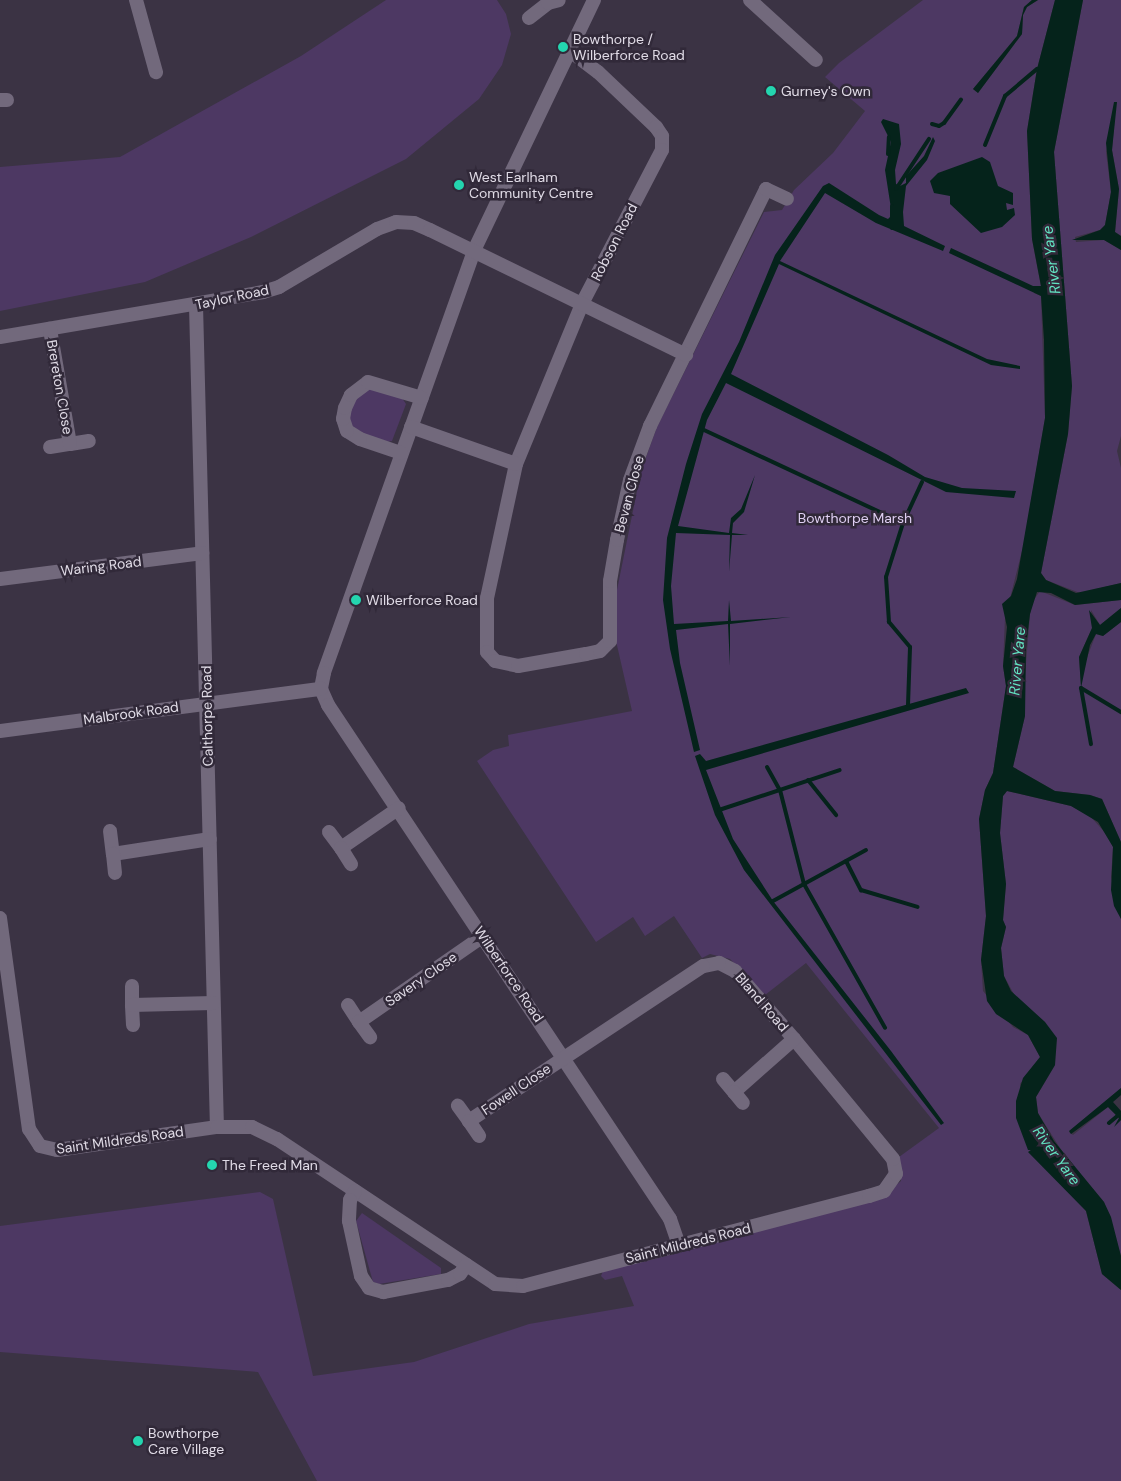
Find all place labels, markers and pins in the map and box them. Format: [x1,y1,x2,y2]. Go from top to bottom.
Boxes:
place label: Bowthorpe / Wilberforce Road [573,31,685,64]
marker: Bowthorpe / Wilberforce Road [557,41,569,53]
place label: Gurney's Own [781,83,871,99]
marker: Gurney's Own [765,85,777,97]
place label: West Earlham Community Centre [469,169,593,202]
marker: West Earlham Community Centre [453,179,465,191]
place label: Wilberforce Road [366,592,478,608]
marker: Wilberforce Road [350,594,362,606]
place label: The Freed Man [222,1157,318,1173]
marker: The Freed Man [206,1159,218,1171]
place label: Bowthorpe Care Village [148,1425,224,1458]
marker: Bowthorpe Care Village [132,1435,144,1447]

